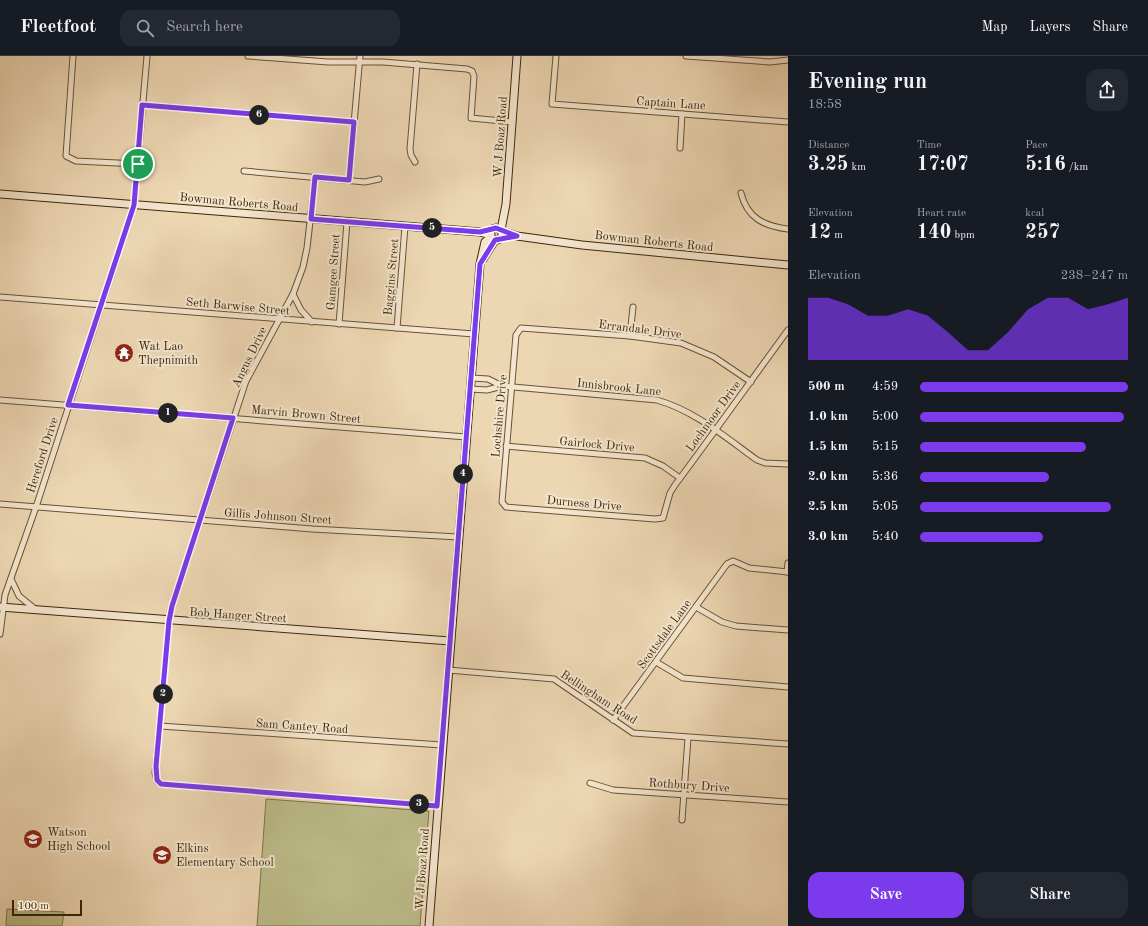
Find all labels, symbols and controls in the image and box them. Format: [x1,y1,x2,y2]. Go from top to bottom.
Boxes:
search box [120,10,400,46]
icon: search [134,17,156,39]
text: Fleetfoot [20,18,96,37]
text: Search here [166,20,243,35]
text: Map [982,20,1008,34]
text: Layers [1030,20,1071,34]
text: Share [1093,20,1128,34]
button: share [1086,69,1128,111]
text: Evening run [808,71,927,93]
street label: W J Boaz Road [492,96,510,178]
street label: Captain Lane [636,96,706,112]
text: 18:58 [808,98,842,111]
pin: 6 [249,105,269,125]
text: 6 [256,109,262,120]
text: Distance [808,140,849,151]
text: Time [917,140,941,151]
text: Pace [1025,140,1048,151]
pin [121,147,155,181]
icon: arrive [127,153,149,175]
text: 3.25 [808,155,848,175]
text: 17:07 [917,155,969,175]
text: 5:16 [1025,155,1066,175]
text: km [848,162,866,173]
text: /km [1066,162,1088,173]
street label: Bowman Roberts Road [179,192,299,214]
text: Elevation [808,208,853,219]
text: Heart rate [917,208,966,219]
text: kcal [1025,208,1044,219]
pin: 5 [422,218,442,238]
text: 5 [429,222,435,233]
text: 12 [808,223,831,243]
text: 140 [917,223,951,243]
text: 257 [1025,223,1060,243]
street label: Bowman Roberts Road [594,230,714,254]
text: m [831,230,843,241]
text: bpm [951,230,975,241]
street label: Gamgee Street [325,233,343,311]
street label: Baggins Street [383,238,401,316]
text: Elevation [808,269,861,282]
text: 238–247 m [1061,269,1128,282]
street label: Seth Barwise Street [185,296,291,318]
street label: Errandale Drive [598,319,683,341]
street label: Angus Drive [230,325,270,390]
place label: Wat Lao Thepnimith [138,341,199,367]
temple icon: Wat Lao Thepnimith [113,342,135,364]
street label: Lochshire Drive [490,374,510,458]
street label: Innisbrook Lane [576,378,662,398]
street label: Lochmoor Drive [684,379,744,454]
text: 500 m [808,380,845,393]
text: 4:59 [872,380,898,393]
pin: 1 [158,403,178,423]
street label: Marvin Brown Street [250,404,361,426]
text: 1 [165,407,171,418]
text: 1.0 km [808,410,848,423]
text: 5:00 [872,410,898,423]
street label: Hereford Drive [25,416,61,495]
street label: Gairlock Drive [559,436,636,454]
text: 1.5 km [808,440,848,453]
text: 5:15 [872,440,898,453]
pin: 4 [453,464,473,484]
text: 4 [460,468,466,479]
text: 2.0 km [808,470,848,483]
text: 5:36 [872,470,898,483]
street label: Durness Drive [546,495,622,513]
text: 2.5 km [808,500,848,513]
text: 5:05 [872,500,898,513]
street label: Gillis Johnson Street [223,507,332,527]
text: 3.0 km [808,530,848,543]
text: 5:40 [872,530,898,543]
street label: Scottsdale Lane [636,597,694,671]
street label: Bob Hanger Street [189,607,287,625]
street label: Bellingham Road [558,669,639,727]
pin: 2 [153,684,173,704]
text: 2 [160,688,166,699]
street label: Sam Cantey Road [255,718,349,736]
street label: Rothbury Drive [648,777,730,795]
pin: 3 [409,794,429,814]
text: 3 [416,798,422,809]
place label: Watson High School [47,827,110,853]
school or university icon: Watson High School [22,828,44,850]
street label: W J Boaz Road [414,828,432,910]
place label: Elkins Elementary School [176,843,274,869]
school or university icon: Elkins Elementary School [151,844,173,866]
button: Save [808,872,964,918]
button: Share [972,872,1128,918]
scale bar [12,898,82,917]
text: 100 m [18,901,49,912]

